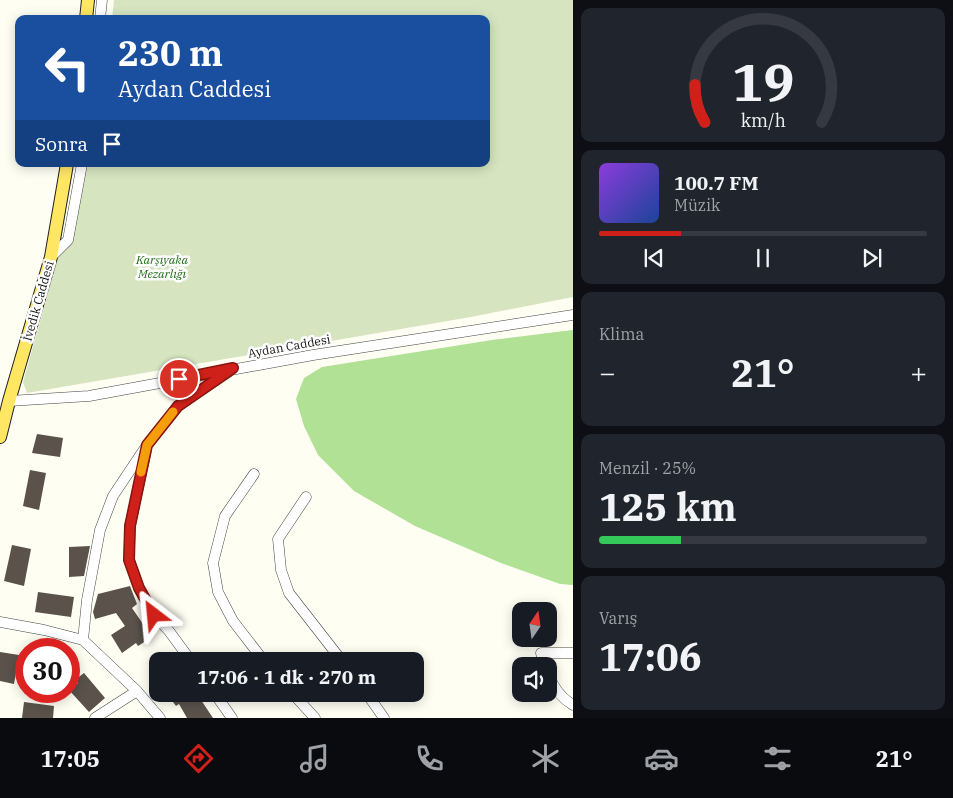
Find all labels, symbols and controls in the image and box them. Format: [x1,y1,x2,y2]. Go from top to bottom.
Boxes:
text: 230 m [118,30,223,76]
icon: left [35,35,100,100]
text: 19 [732,48,794,115]
text: Aydan Caddesi [118,74,271,103]
text: km/h [740,109,786,132]
icon: arrive [98,130,126,158]
text: Sonra [35,132,88,156]
text: 100.7 FM [674,171,759,195]
text: Müzik [674,195,720,215]
icon: previous [640,244,668,272]
icon: pause [749,244,777,272]
icon: next [858,244,886,272]
park label: Karşıyaka Mezarlığı [135,252,189,281]
street label: İvedik Caddesi [19,259,57,343]
text: Klima [599,324,644,344]
street label: Aydan Caddesi [247,331,332,361]
text: 21° [731,348,795,397]
text: − [599,354,616,391]
text: + [910,354,927,391]
pin [158,358,200,400]
icon: arrive [165,365,193,393]
text: Menzil · 25% [599,458,696,478]
text: 125 km [599,482,737,531]
position arrow [127,588,179,640]
north arrow [512,602,558,648]
map controls [512,602,557,702]
text: Varış [599,608,637,628]
text: 17:06 [599,632,702,681]
speed limit sign: 30 [15,638,80,703]
button: sound [512,657,557,702]
text: 17:06 · 1 dk · 270 m [197,665,376,689]
icon: directions [181,741,216,776]
icon: music [297,741,332,776]
icon: phone [412,741,447,776]
icon: climate [528,741,563,776]
icon: car [644,741,679,776]
icon: filters [760,741,795,776]
text: 17:05 [40,744,100,773]
text: 21° [876,744,913,773]

